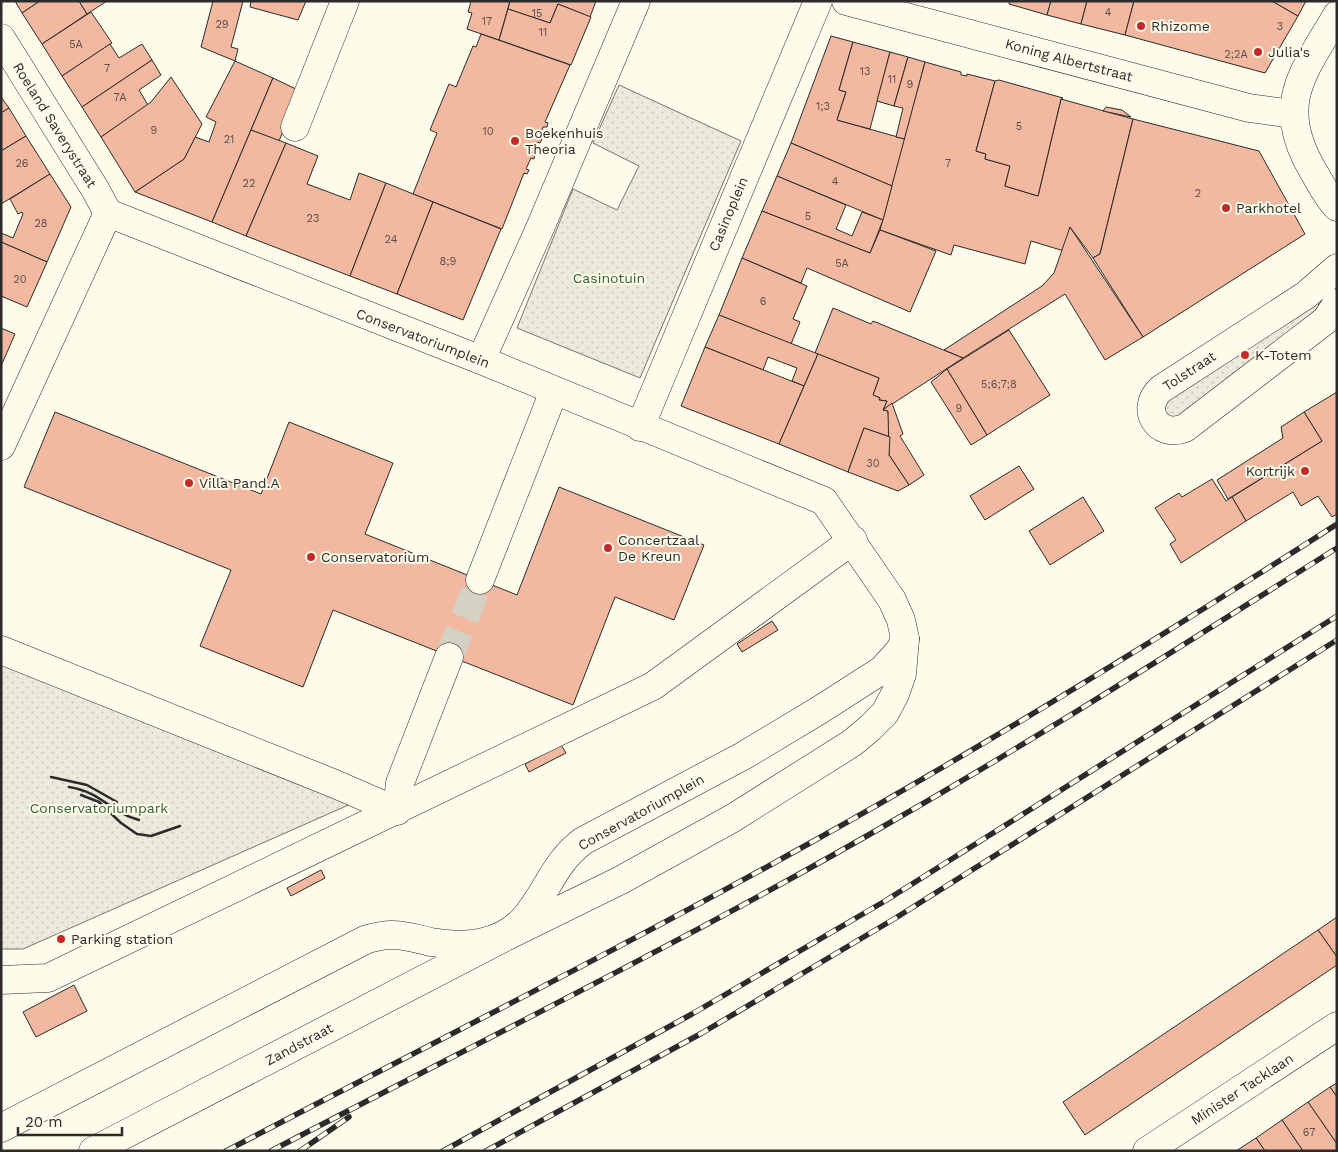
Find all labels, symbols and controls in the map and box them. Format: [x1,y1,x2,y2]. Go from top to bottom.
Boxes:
house number: 4 [1105,6,1112,19]
house number: 15 [532,7,542,20]
house number: 17 [482,15,492,28]
house number: 29 [215,18,229,31]
place label: Rhizome [1151,18,1210,34]
marker: Rhizome [1135,20,1147,32]
house number: 3 [1277,20,1283,33]
house number: 11 [539,26,547,39]
street label: Koning Albertstraat [1003,35,1135,85]
house number: 5A [69,38,83,51]
place label: Julia's [1268,44,1310,60]
marker: Julia's [1252,46,1264,58]
house number: 2;2A [1224,48,1248,61]
street label: Roeland Saverystraat [10,59,100,191]
house number: 7 [104,62,110,75]
house number: 13 [860,65,870,78]
house number: 11 [888,73,896,86]
house number: 9 [907,78,914,91]
house number: 7A [114,91,126,104]
house number: 1;3 [816,100,830,113]
house number: 5 [1016,120,1022,133]
house number: 9 [151,124,158,137]
house number: 10 [482,125,494,138]
place label: Boekenhuis Theoria [525,125,603,157]
house number: 21 [224,133,234,146]
marker: Boekenhuis Theoria [509,135,521,147]
house number: 26 [15,157,29,170]
house number: 7 [945,157,951,170]
street label: Casinoplein [705,174,751,254]
house number: 4 [832,175,839,188]
house number: 22 [243,177,255,190]
house number: 2 [1195,187,1201,200]
place label: Parkhotel [1236,200,1302,216]
marker: Parkhotel [1220,202,1232,214]
house number: 5 [805,210,811,223]
house number: 23 [307,212,319,225]
house number: 28 [34,217,48,230]
house number: 24 [385,233,398,246]
house number: 8;9 [440,255,457,268]
house number: 5A [835,257,849,270]
park label: Casinotuin [573,270,645,286]
house number: 20 [13,273,27,286]
house number: 6 [760,295,767,308]
street label: Conservatoriumplein [354,305,492,371]
place label: K-Totem [1255,347,1312,363]
street label: Tolstraat [1160,348,1219,394]
marker: K-Totem [1239,349,1251,361]
house number: 5;6;7;8 [981,378,1017,391]
house number: 9 [956,402,963,415]
house number: 30 [866,457,880,470]
place label: Kortrijk [1246,463,1295,479]
marker: Kortrijk [1299,465,1311,477]
place label: Villa Pand.A [199,475,280,491]
marker: Villa Pand.A [183,477,195,489]
place label: Concertzaal De Kreun [618,532,700,564]
marker: Concertzaal De Kreun [602,542,614,554]
place label: Conservatorium [321,549,429,565]
marker: Conservatorium [305,551,317,563]
street label: Conservatoriumplein [575,771,707,853]
park label: Conservatoriumpark [30,800,168,816]
place label: Parking station [71,931,173,947]
marker: Parking station [55,933,67,945]
street label: Zandstraat [262,1019,336,1069]
street label: Minister Tacklaan [1188,1050,1296,1128]
scale bar [18,1104,121,1136]
text: 20 m [25,1113,63,1131]
house number: 67 [1303,1126,1315,1139]

